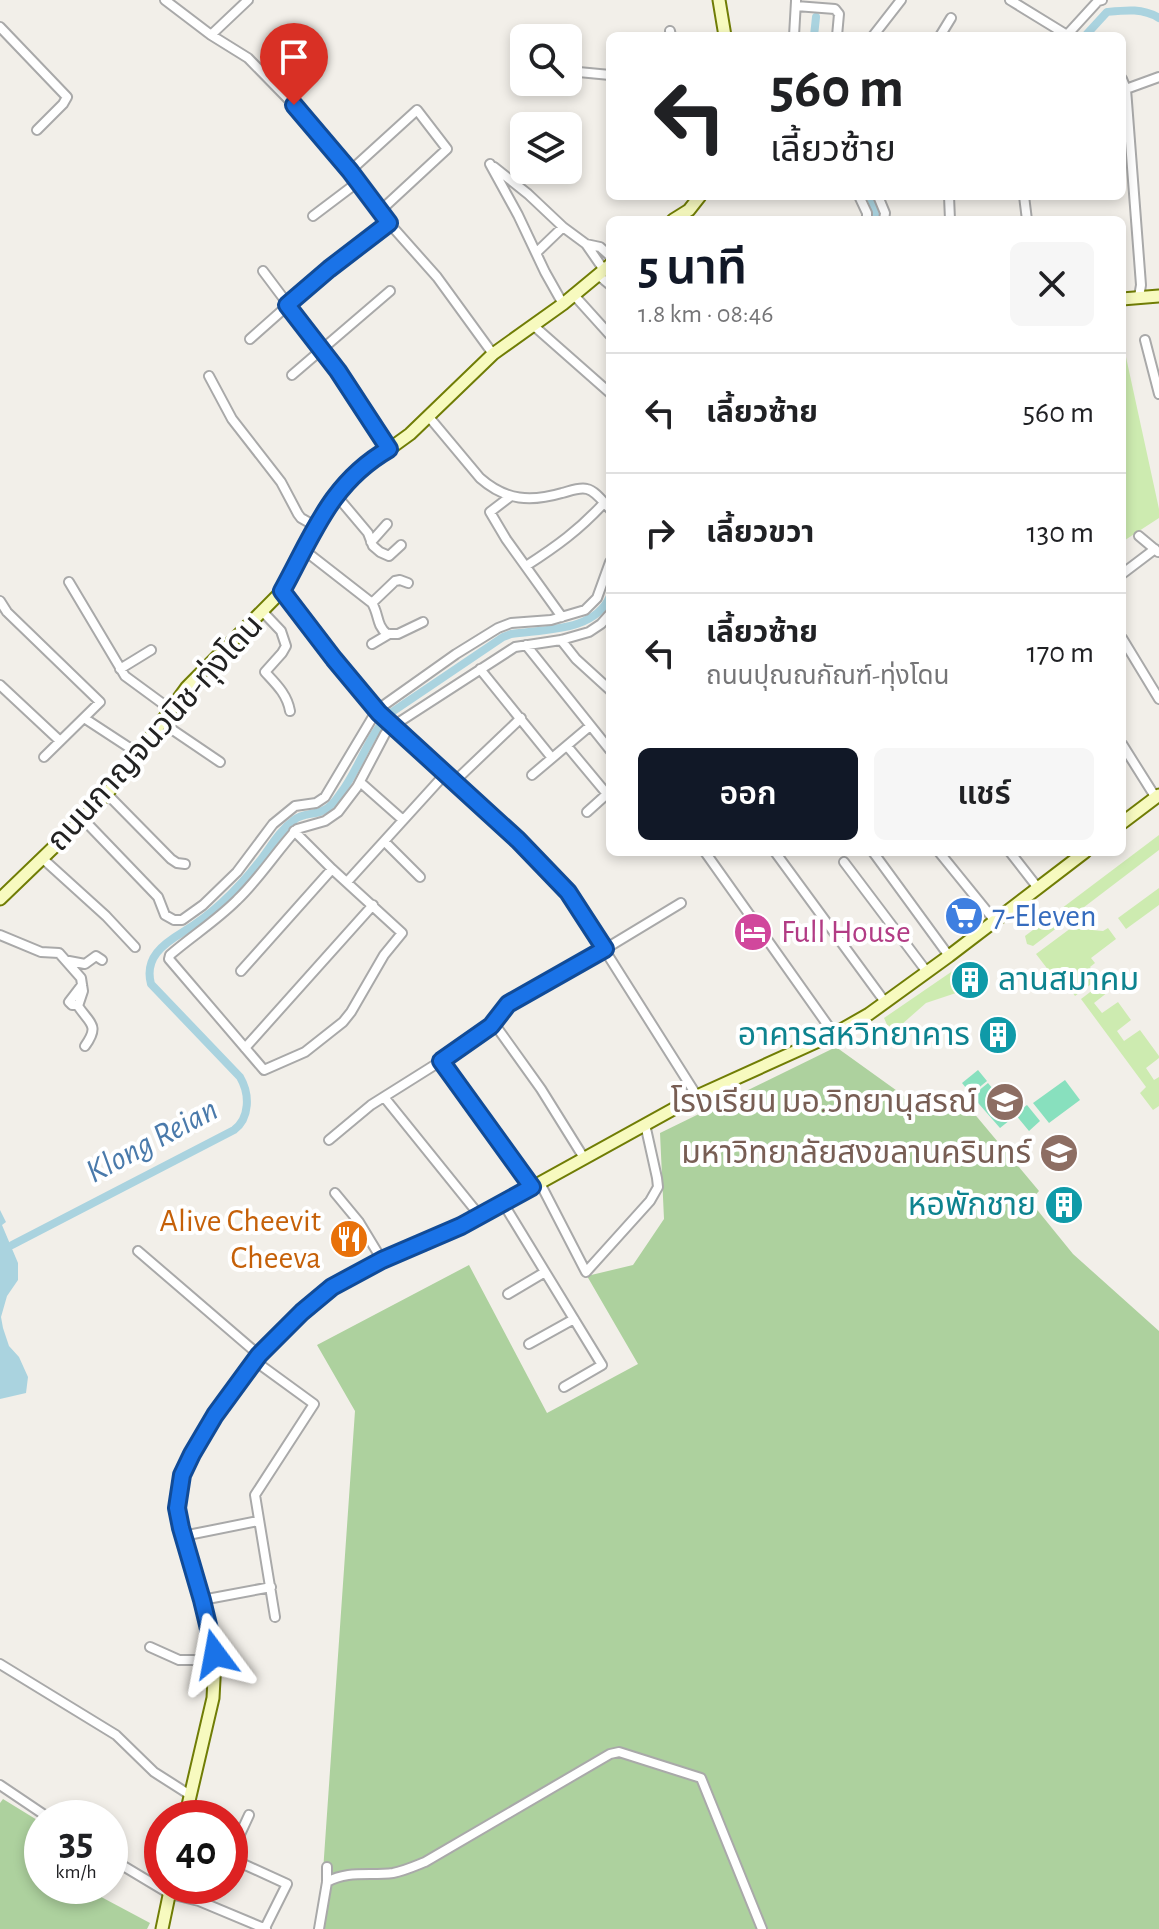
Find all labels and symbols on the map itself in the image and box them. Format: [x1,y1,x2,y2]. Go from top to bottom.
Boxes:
pin [260,23,328,105]
street label: ถนนกาญจนวนิช-ทุ่งโดน [40,608,270,858]
supermarket icon: 7-Eleven [943,895,985,937]
place label: 7-Eleven [992,900,1097,932]
hotel icon: Full House [732,911,774,953]
place label: Full House [781,916,911,948]
building icon: ลานสมาคม [949,959,991,1001]
place label: ลานสมาคม [998,964,1139,996]
building icon: อาคารสหวิทยาคาร [977,1014,1019,1056]
place label: อาคารสหวิทยาคาร [738,1019,970,1051]
school or university icon: โรงเรียน มอ.วิทยานุสรณ์ [984,1081,1026,1123]
place label: โรงเรียน มอ.วิทยานุสรณ์ [671,1085,977,1120]
water label: Klong Reian [81,1092,223,1190]
school or university icon: มหาวิทยาลัยสงขลานครินทร์ [1038,1132,1080,1174]
place label: มหาวิทยาลัยสงขลานครินทร์ [681,1137,1033,1169]
building icon: หอพักชาย [1043,1184,1085,1226]
place label: หอพักชาย [908,1189,1036,1221]
place label: Alive Cheevit Cheeva [159,1205,321,1274]
restaurant icon: Alive Cheevit Cheeva [328,1218,370,1260]
position arrow [173,1612,257,1696]
speed limit sign: 40 [144,1800,248,1904]

